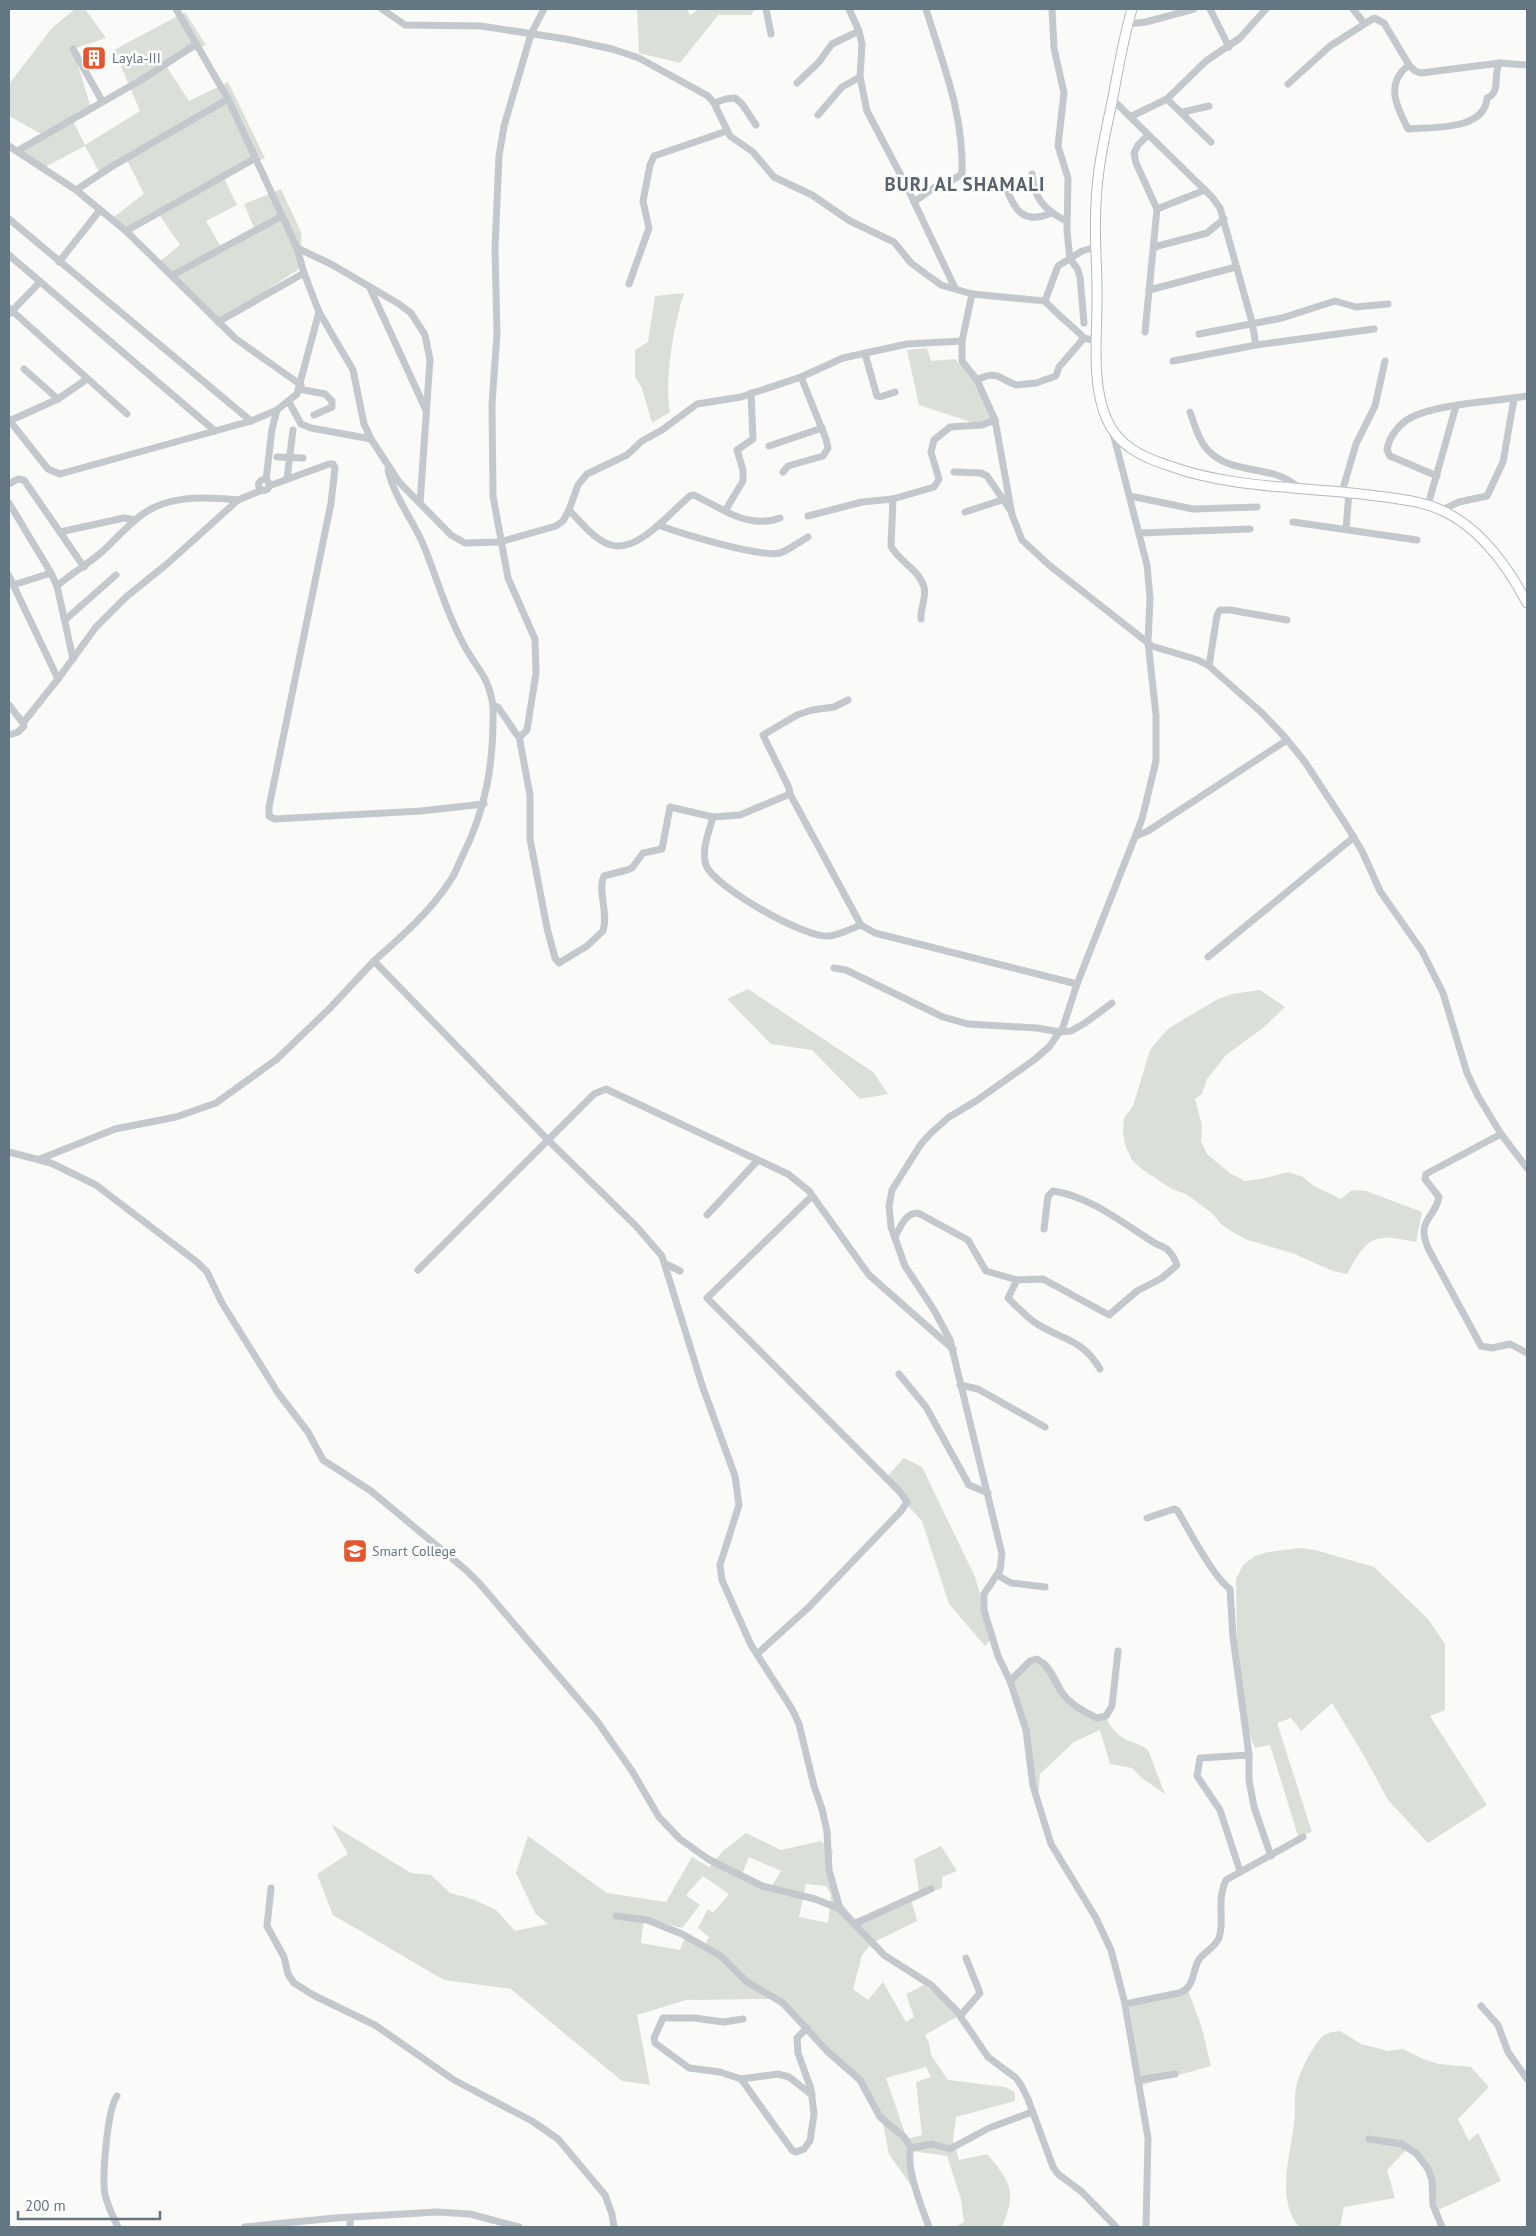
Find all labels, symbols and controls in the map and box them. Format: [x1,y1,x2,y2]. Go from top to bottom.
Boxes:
building icon: Layla-III [81,45,107,71]
place label: Layla-III [112,49,161,67]
district label: BURJ AL SHAMALI [885,172,1045,196]
school or university icon: Smart College [342,1538,368,1564]
place label: Smart College [372,1542,456,1560]
scale bar [18,2188,160,2220]
text: 200 m [25,2196,66,2215]

